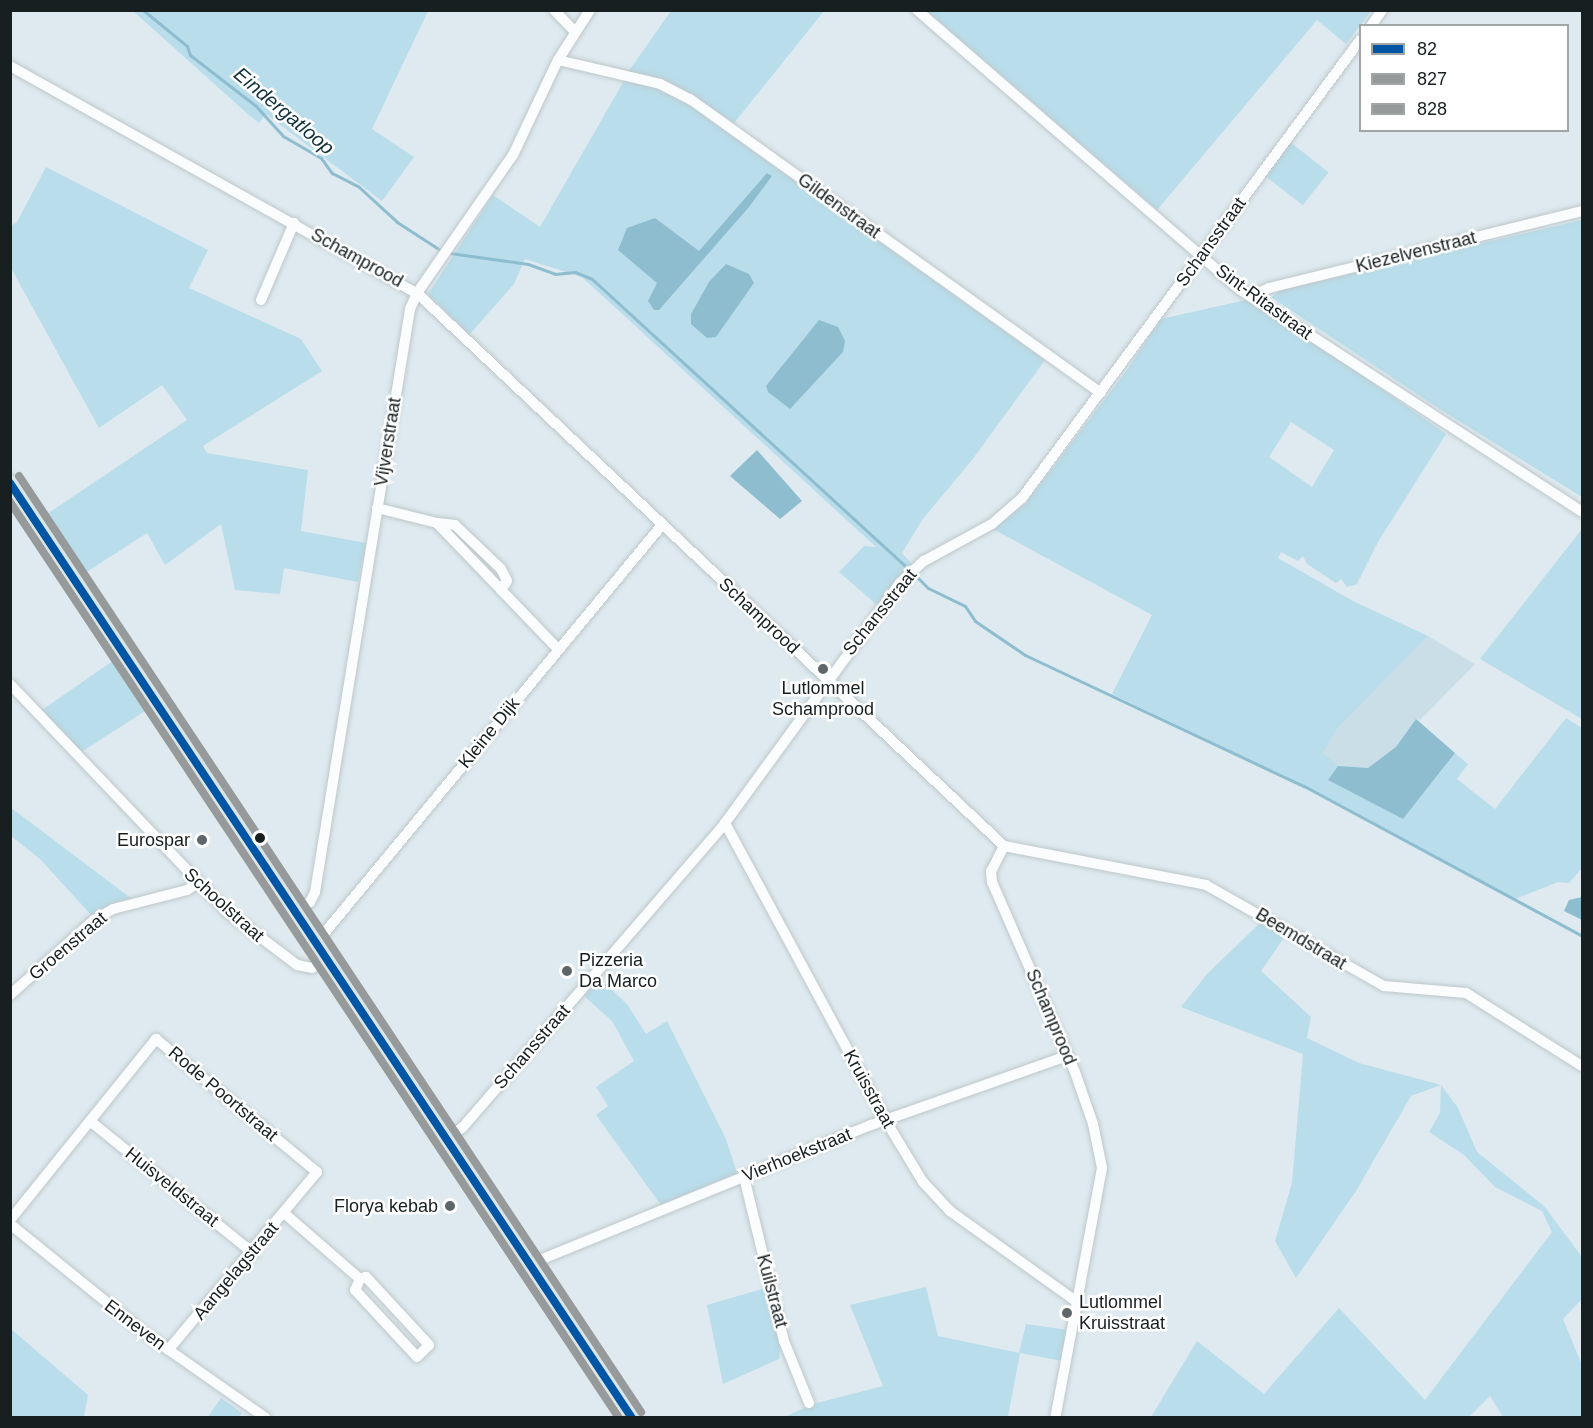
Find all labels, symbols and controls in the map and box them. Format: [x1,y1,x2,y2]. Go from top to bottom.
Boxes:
legend [1359,24,1569,132]
text: 82 [1417,39,1437,59]
water label: Eindergatloop [229,62,339,160]
text: 827 [1417,69,1447,89]
text: 828 [1417,99,1447,119]
street label: Gildenstraat [793,169,885,243]
street label: Schansstraat [1171,193,1251,291]
street label: Schamprood [307,224,407,292]
street label: Kiezelvenstraat [1354,227,1478,277]
street label: Sint-Ritastraat [1212,260,1316,344]
street label: Vijverstraat [370,396,406,488]
street label: Schansstraat [839,564,921,660]
street label: Schamprood [714,573,804,659]
marker: Lutlommel Schamprood [816,662,830,676]
place label: Lutlommel Schamprood [772,678,874,720]
street label: Kleine Dijk [454,693,524,773]
place label: Eurospar [117,829,190,851]
unlabelled marker [254,832,266,844]
marker: Eurospar [195,833,209,847]
street label: Schoolstraat [180,863,268,947]
street label: Beemdstraat [1252,903,1350,975]
street label: Groenstraat [25,907,111,985]
place label: Pizzeria Da Marco [579,950,657,992]
marker: Pizzeria Da Marco [560,964,574,978]
street label: Schamprood [1021,966,1081,1068]
street label: Schansstraat [489,1000,575,1094]
street label: Rode Poortstraat [164,1042,282,1146]
street label: Kruisstraat [839,1046,899,1132]
street label: Vierhoekstraat [739,1123,855,1187]
street label: Huisveldstraat [121,1143,223,1231]
place label: Florya kebab [334,1195,438,1217]
marker: Florya kebab [443,1199,457,1213]
street label: Aangelagstraat [189,1218,283,1324]
street label: Kuilstraat [752,1252,792,1330]
place label: Lutlommel Kruisstraat [1079,1292,1165,1334]
street label: Enneven [100,1295,170,1355]
marker: Lutlommel Kruisstraat [1060,1306,1074,1320]

